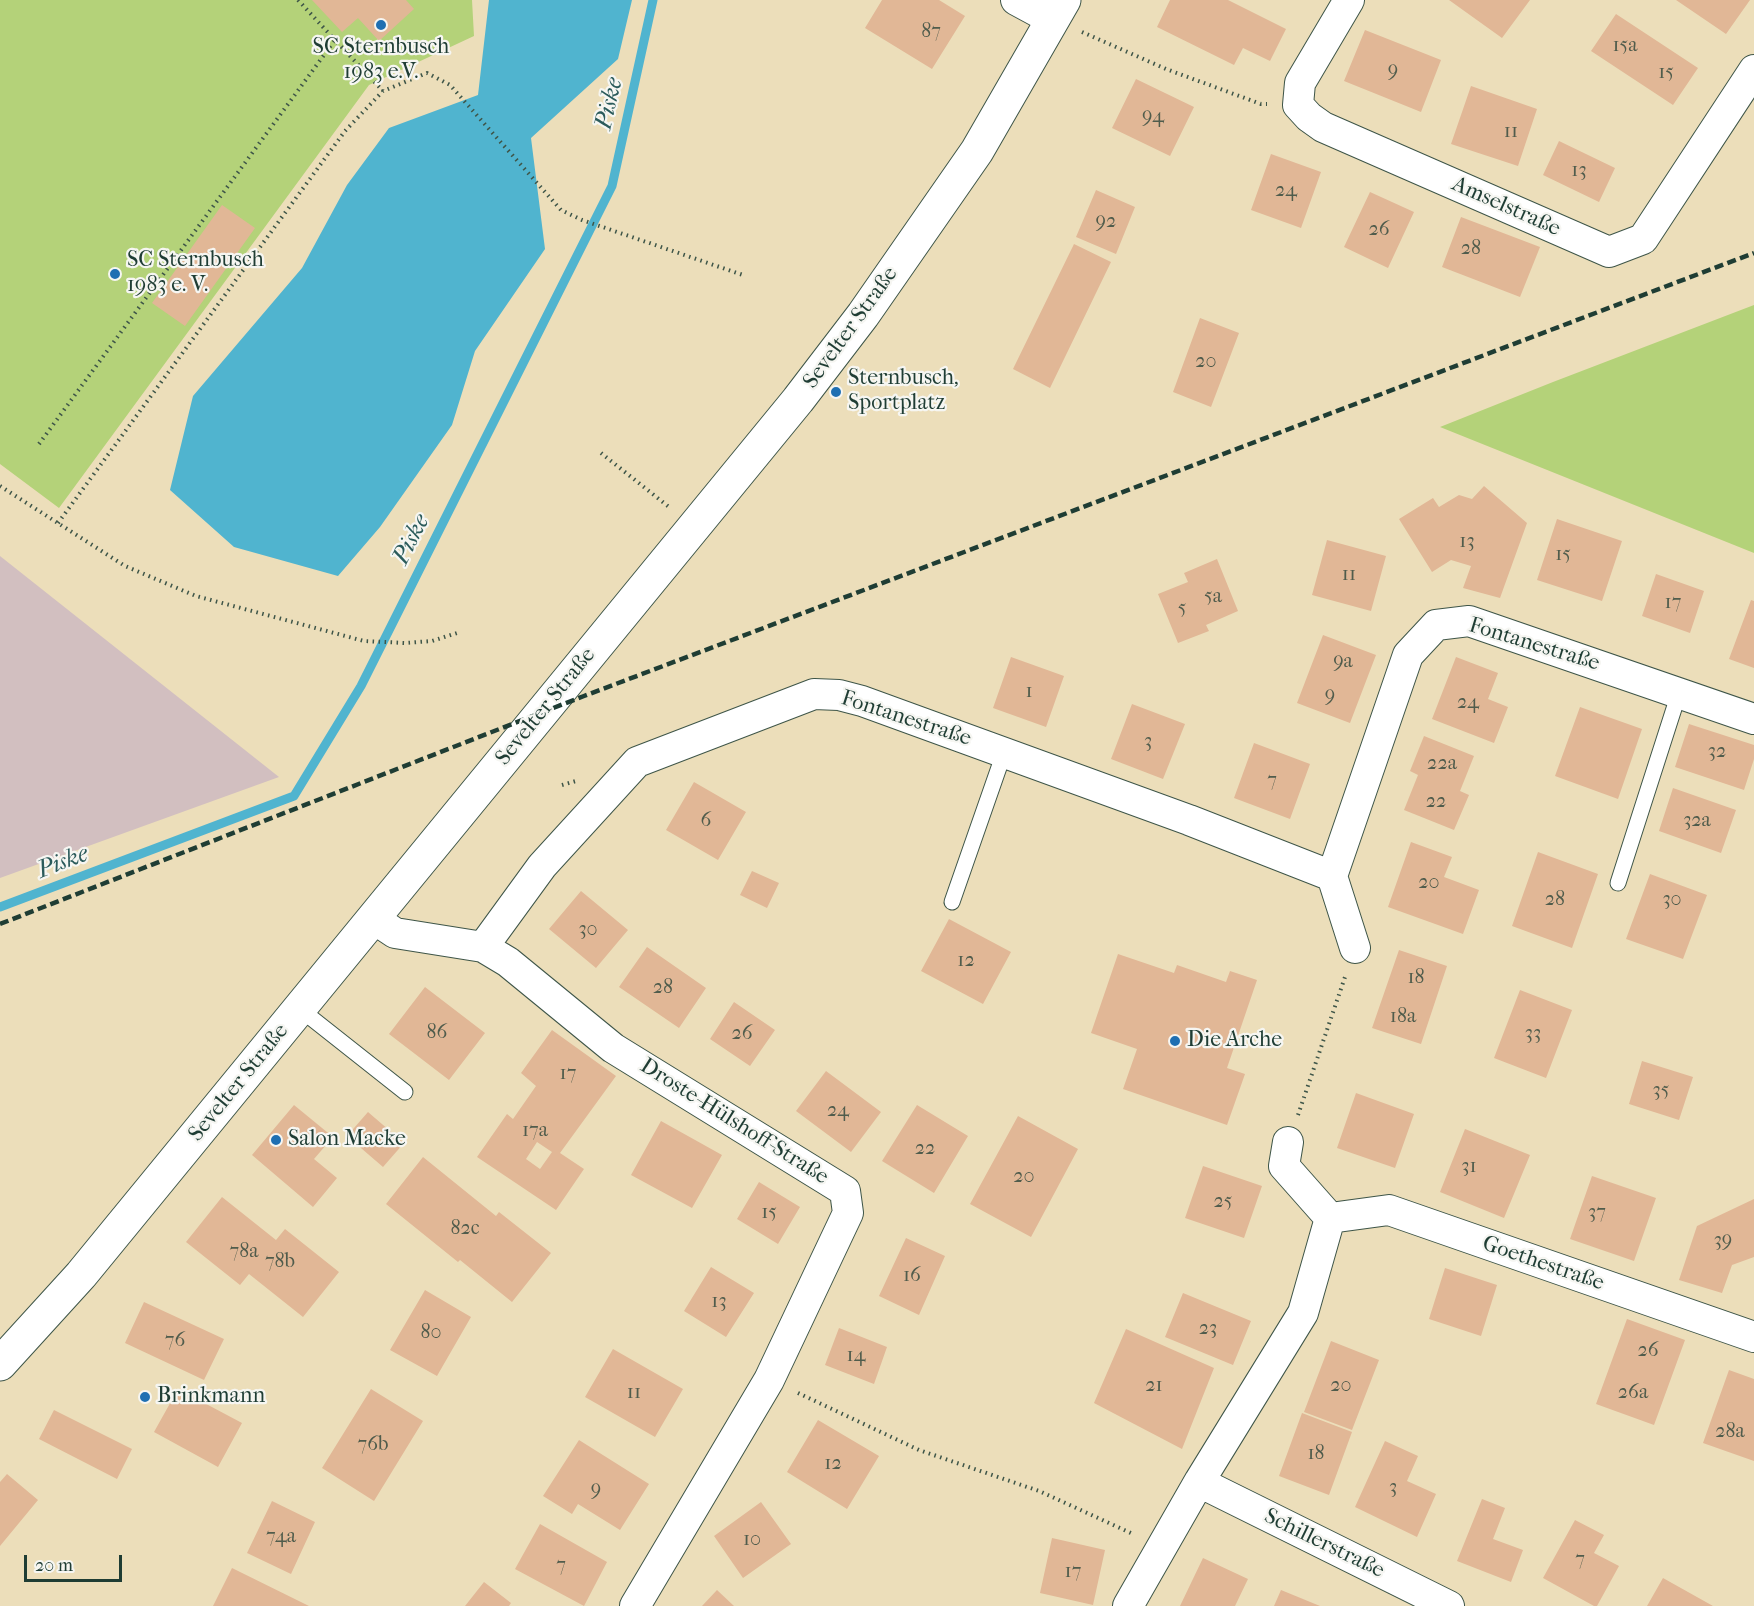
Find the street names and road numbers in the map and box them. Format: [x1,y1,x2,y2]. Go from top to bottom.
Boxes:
street label: Amselstraße [1448,171,1564,243]
street label: Sevelter Straße [798,262,904,394]
street label: Fontanestraße [1465,613,1603,677]
street label: Sevelter Straße [490,643,602,771]
street label: Fontanestraße [838,686,974,752]
street label: Sevelter Straße [183,1019,295,1147]
street label: Droste-Hülshoff-Straße [635,1053,833,1191]
street label: Goethestraße [1479,1231,1607,1297]
street label: Schillerstraße [1260,1504,1388,1584]

